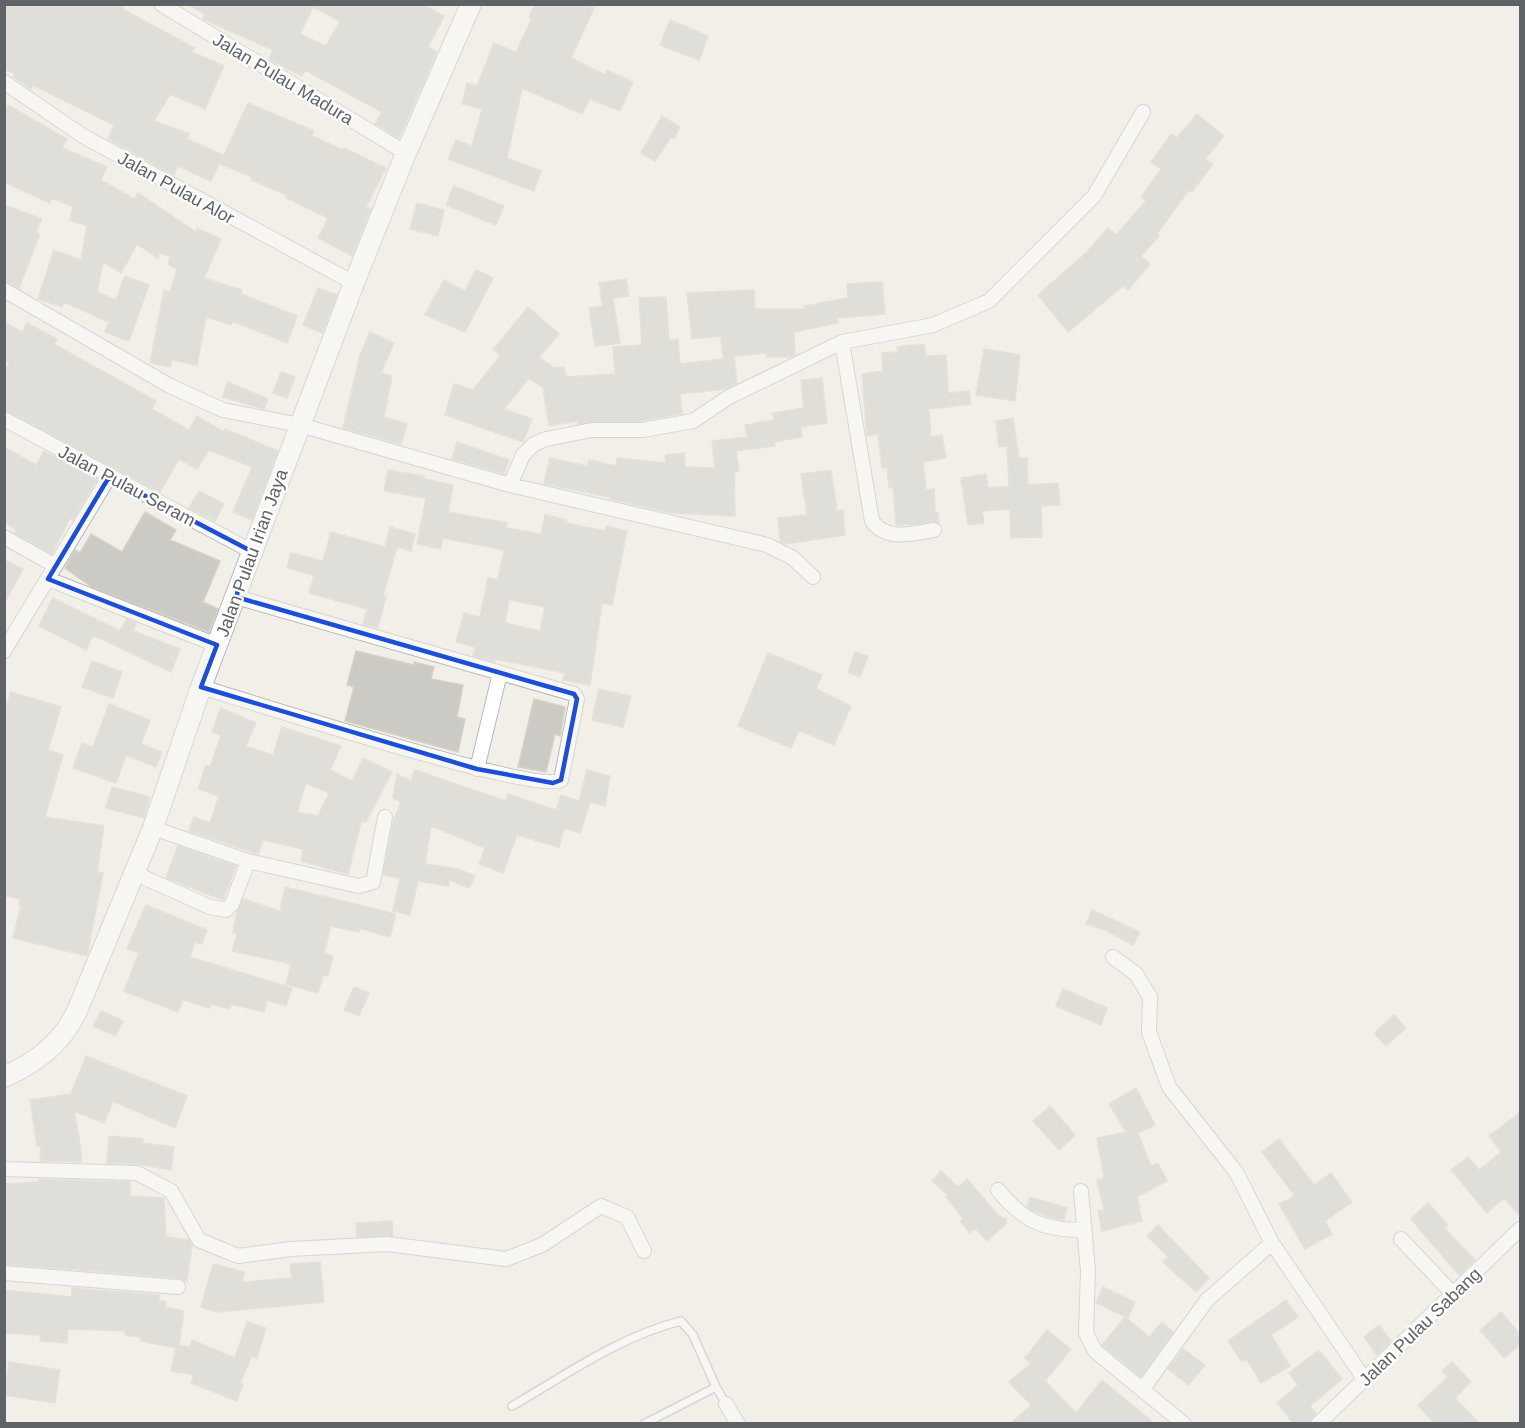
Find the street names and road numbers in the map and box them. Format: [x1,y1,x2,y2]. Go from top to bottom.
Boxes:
street label: Jalan Pulau Madura [209,29,358,129]
street label: Jalan Pulau Alor [114,148,238,228]
street label: Jalan Pulau Seram [55,441,199,531]
street label: Jalan Pulau Irian Jaya [212,465,292,640]
street label: Jalan Pulau Sabang [1355,1264,1485,1390]

